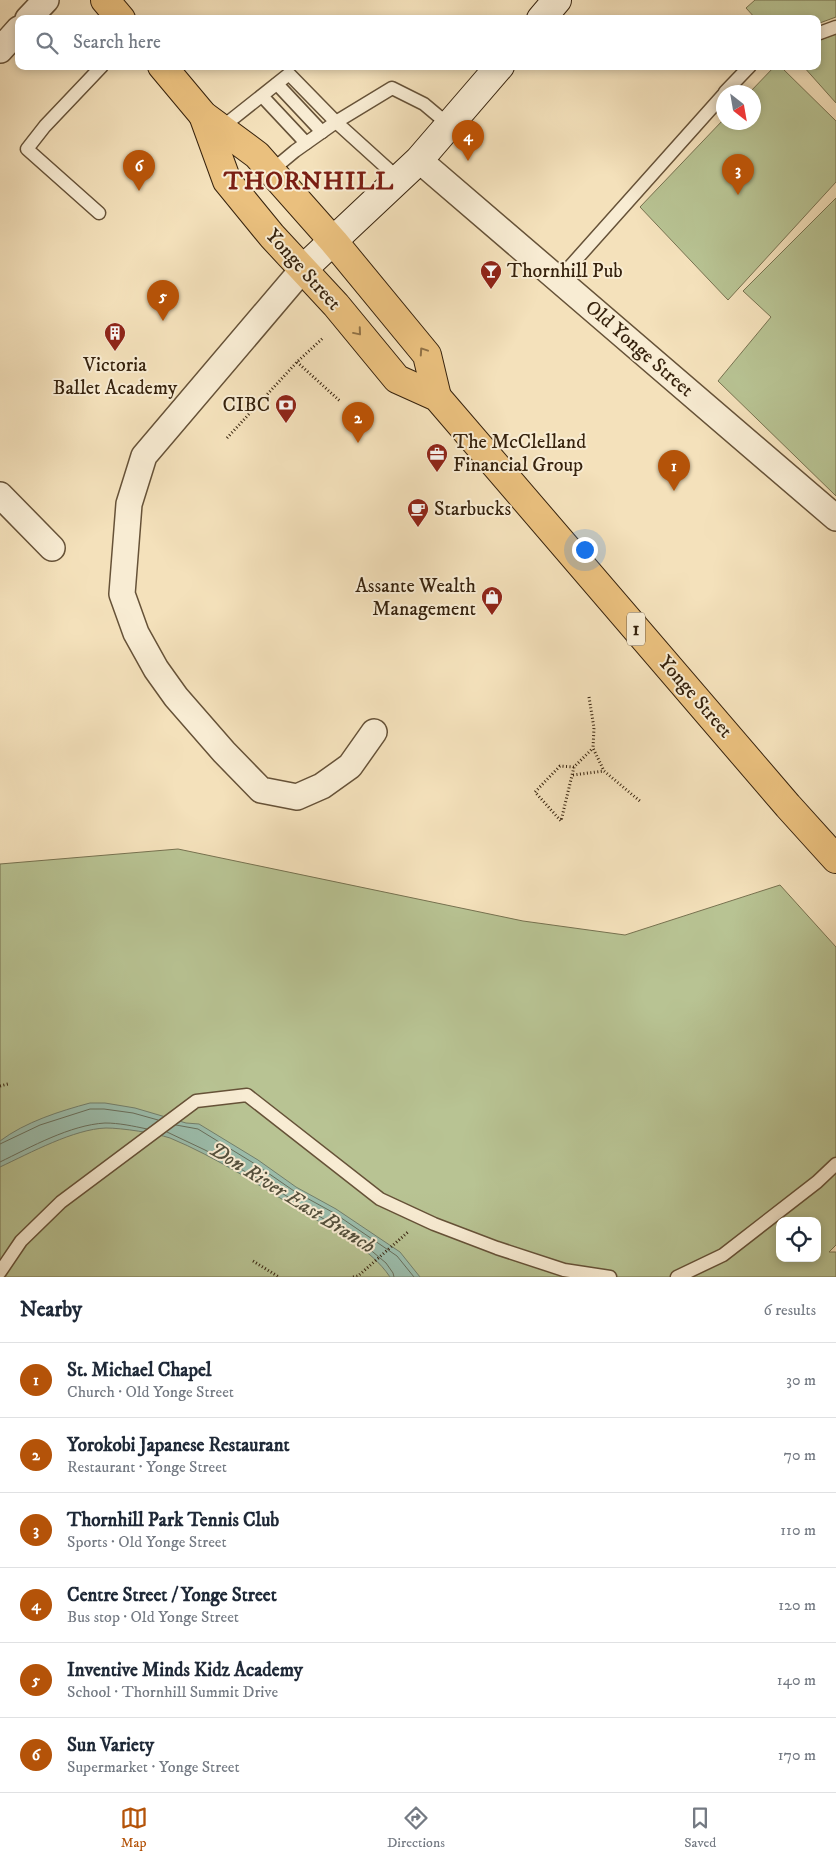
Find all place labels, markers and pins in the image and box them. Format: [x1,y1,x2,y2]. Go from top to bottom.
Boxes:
pin: 4 [452,120,484,161]
pin: 6 [123,150,155,191]
pin: 3 [722,154,754,195]
bar icon: Thornhill Pub [479,259,503,290]
place label: Thornhill Pub [507,259,623,284]
pin: 5 [147,280,179,321]
building icon: Victoria Ballet Academy [103,321,127,352]
place label: Victoria Ballet Academy [53,353,178,401]
place label: CIBC [223,393,270,418]
bank icon: CIBC [274,393,298,424]
pin: 2 [342,402,374,443]
place label: The McClelland Financial Group [453,430,586,478]
office icon: The McClelland Financial Group [425,442,449,473]
pin: 1 [658,450,690,491]
cafe icon: Starbucks [406,497,430,528]
place label: Starbucks [434,497,511,522]
place label: Assante Wealth Management [355,574,477,622]
shop icon: Assante Wealth Management [480,585,504,616]

